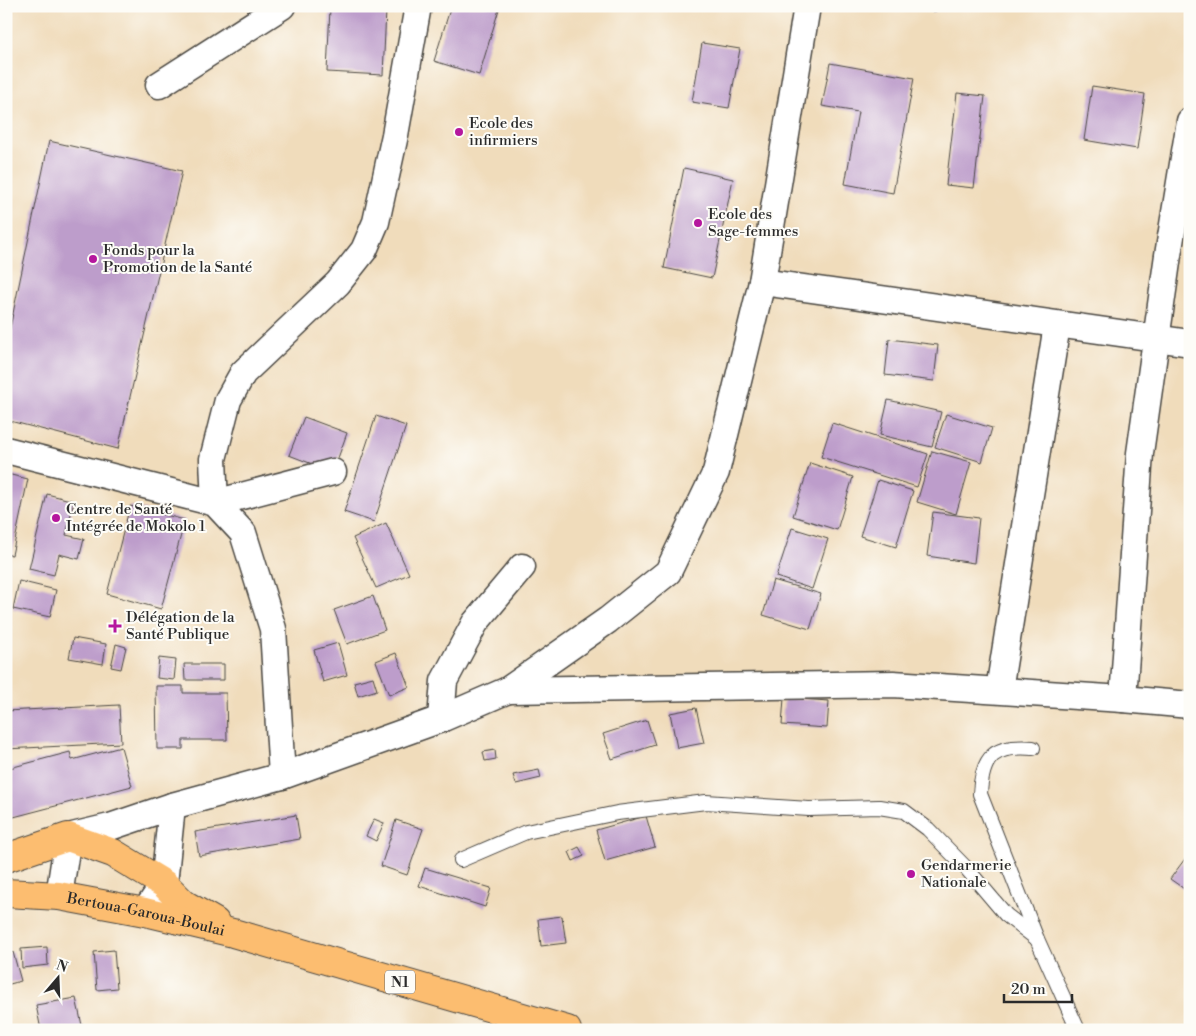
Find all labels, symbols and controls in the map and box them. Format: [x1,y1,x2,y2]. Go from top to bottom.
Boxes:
place label: Ecole des infirmiers [469,114,538,150]
marker: Ecole des infirmiers [453,126,465,138]
place label: Ecole des Sage-femmes [708,205,798,241]
marker: Ecole des Sage-femmes [692,217,704,229]
place label: Fonds pour la Promotion de la Santé [103,241,252,277]
marker: Fonds pour la Promotion de la Santé [87,253,99,265]
place label: Centre de Santé Intégrée de Mokolo 1 [66,500,206,536]
marker: Centre de Santé Intégrée de Mokolo 1 [50,512,62,524]
place label: Délégation de la Santé Publique [126,608,235,644]
marker: Délégation de la Santé Publique [108,619,122,633]
place label: Gendarmerie Nationale [921,856,1011,892]
marker: Gendarmerie Nationale [905,868,917,880]
street label: Bertoua-Garoua-Boulai [64,888,227,941]
north arrow [32,954,82,1004]
text: N [54,956,70,977]
road number: N1 [385,970,415,994]
scale bar [1004,971,1071,1003]
text: 20 m [1011,980,1046,999]

